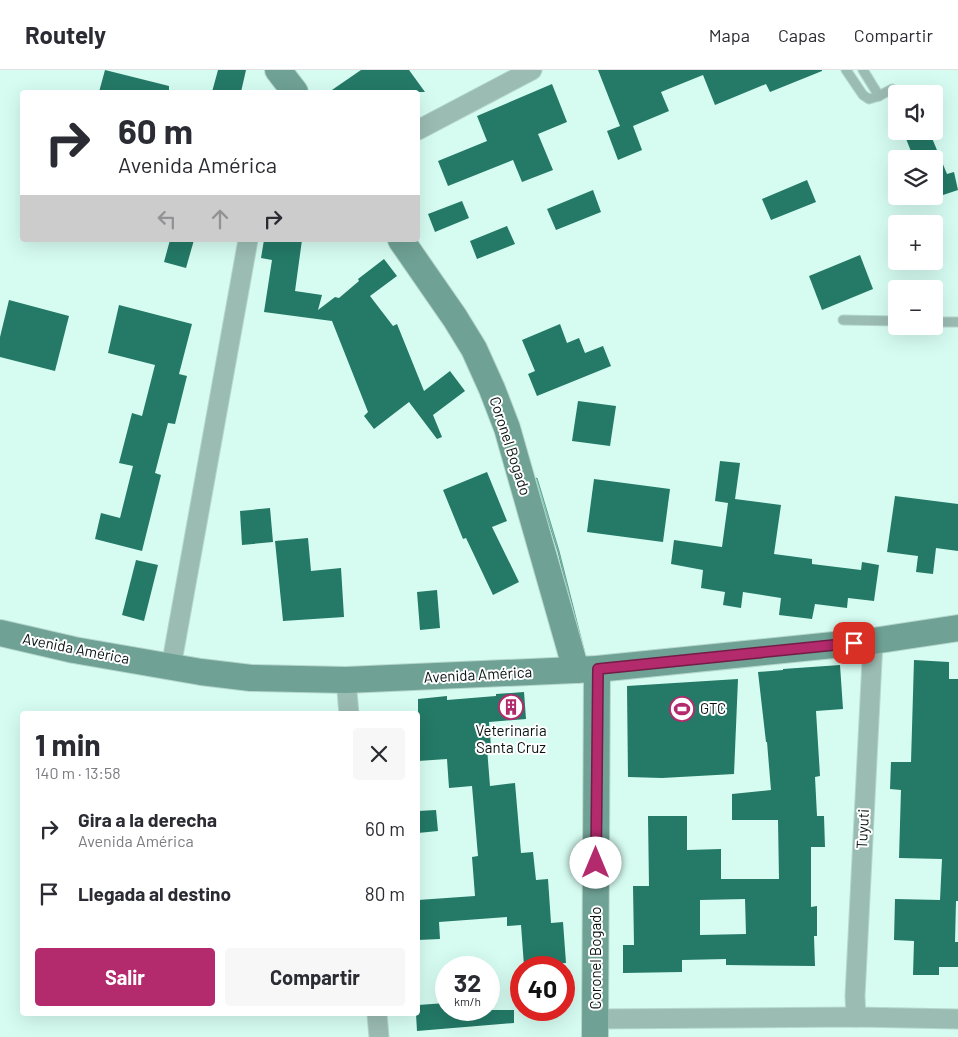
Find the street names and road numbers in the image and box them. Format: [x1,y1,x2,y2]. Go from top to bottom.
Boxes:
street label: Coronel Bogado [486,394,535,497]
street label: Avenida América [21,629,131,667]
street label: Avenida América [423,662,533,686]
street label: Tuyuti [852,808,872,849]
street label: Coronel Bogado [586,907,604,1009]

